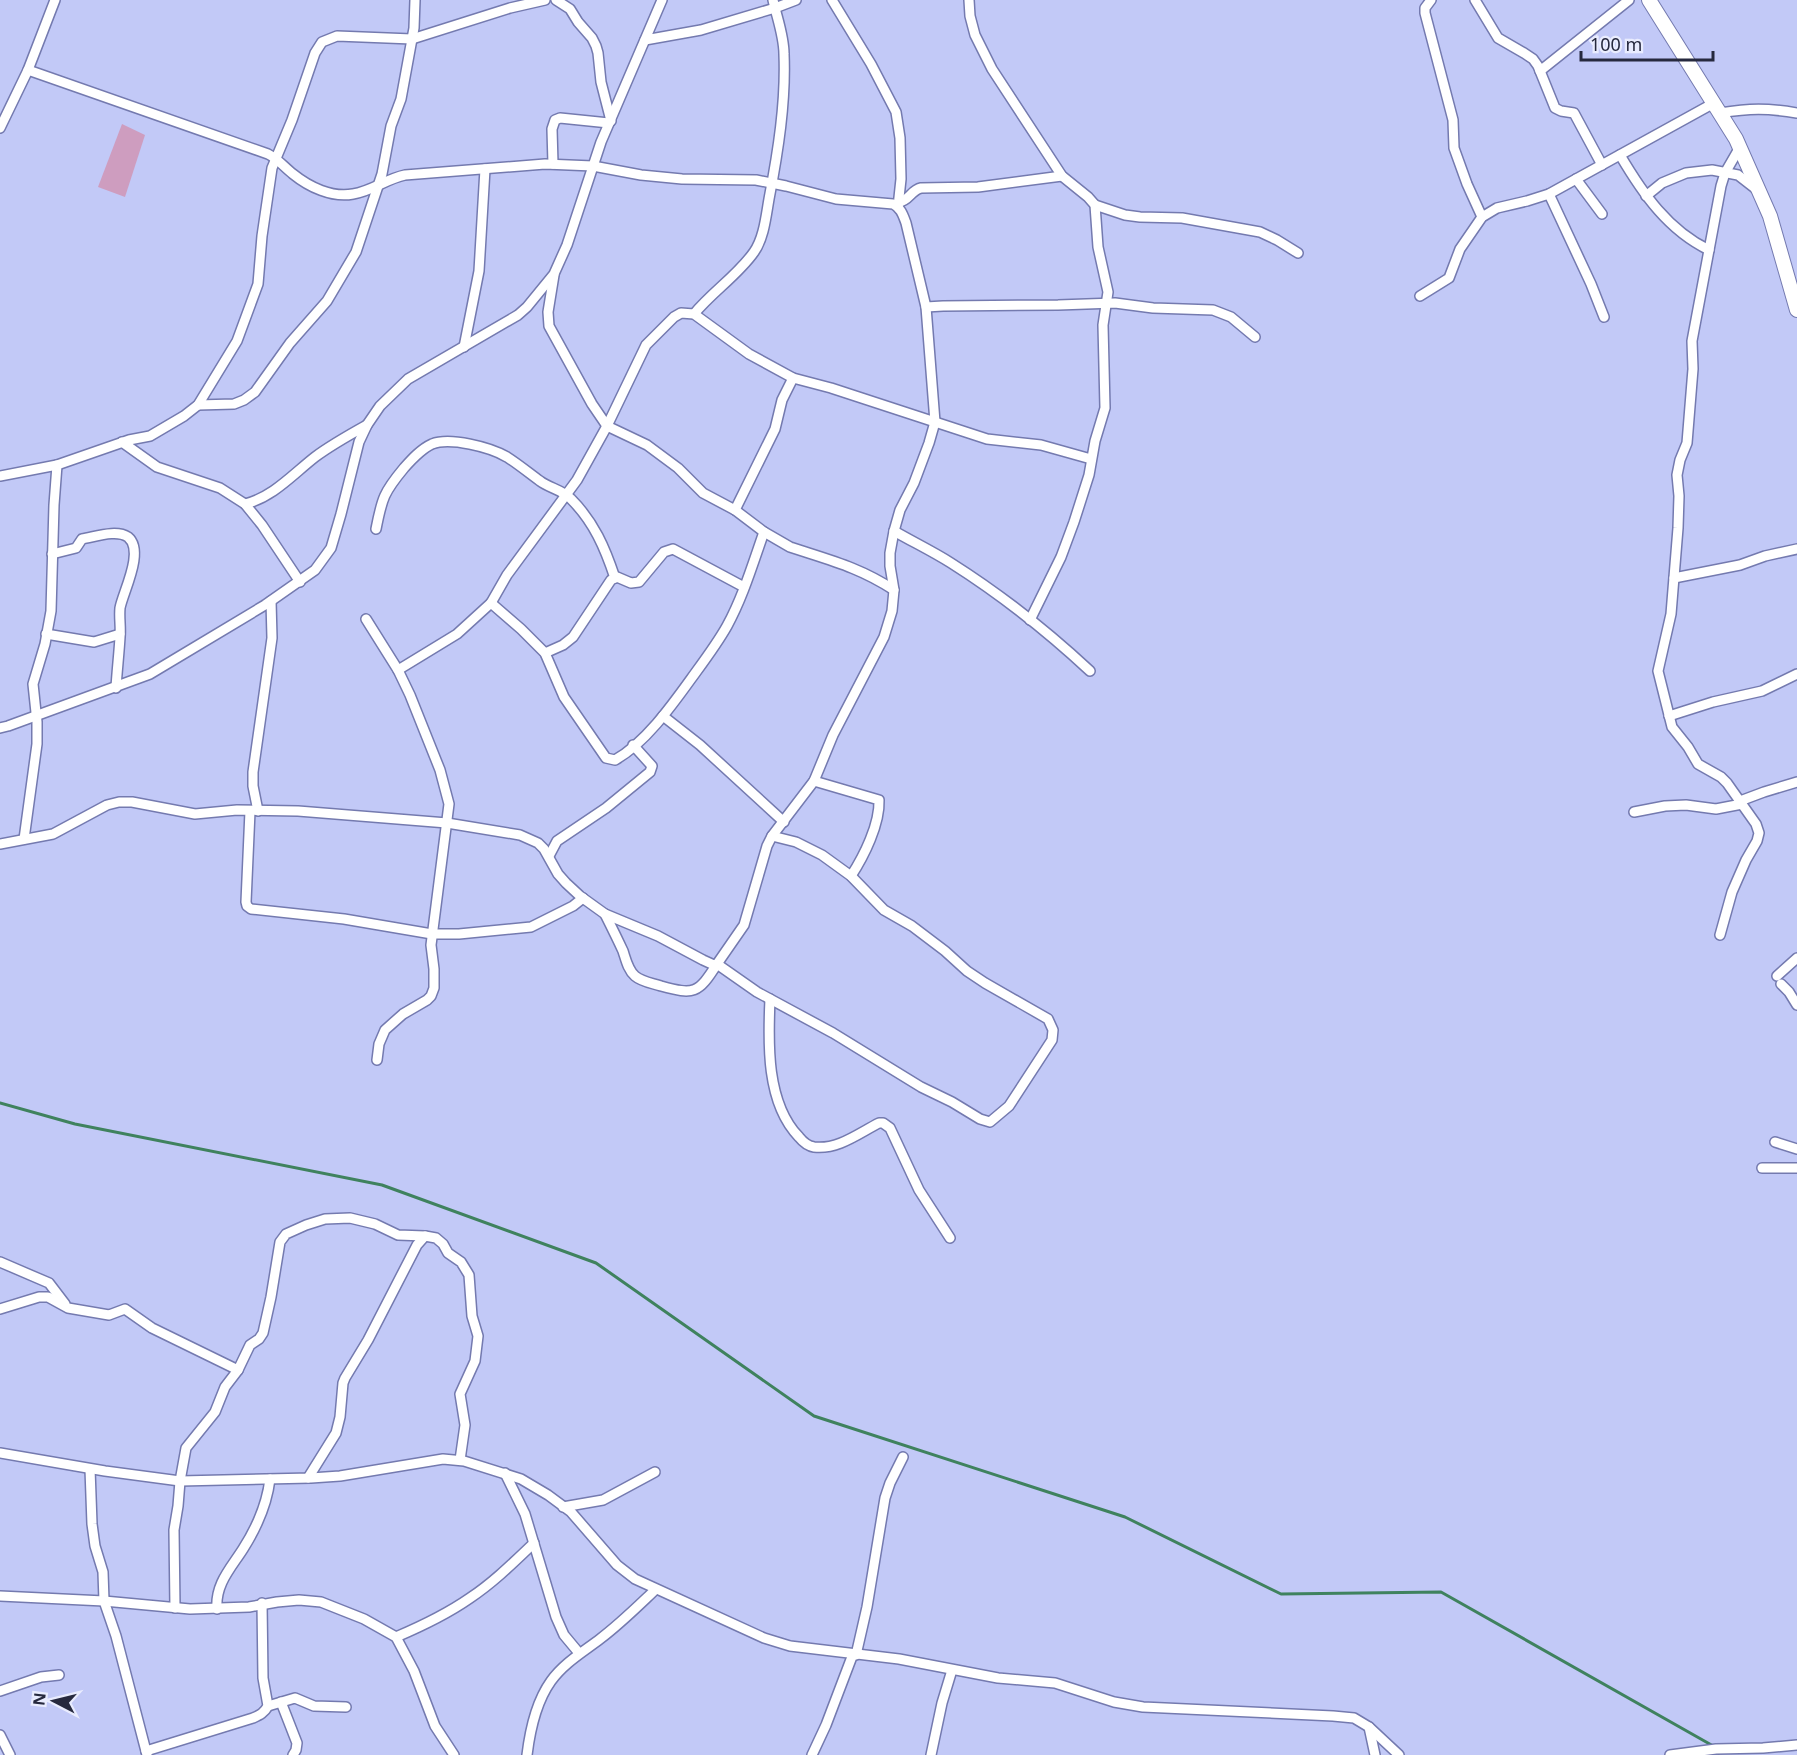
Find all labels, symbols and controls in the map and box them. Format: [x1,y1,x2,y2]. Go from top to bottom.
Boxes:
scale bar [1581,24,1713,62]
text: 100 m [1590,32,1642,56]
north arrow [24,1671,84,1731]
text: N [27,1691,51,1707]

